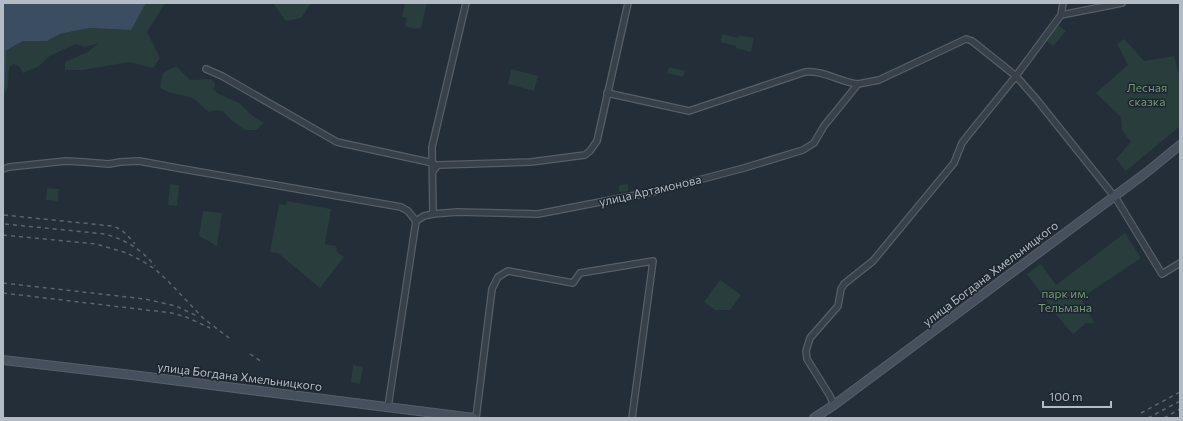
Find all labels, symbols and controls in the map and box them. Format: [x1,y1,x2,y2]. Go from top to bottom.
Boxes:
park label: Лесная сказка [1127,80,1167,108]
street label: улица Артамонова [598,171,702,209]
street label: улица Богдана Хмельницкого [920,218,1060,328]
park label: парк им. Тельмана [1038,286,1092,314]
street label: улица Богдана Хмельницкого [157,359,323,393]
scale bar [1043,383,1111,409]
text: 100 m [1049,389,1083,403]

